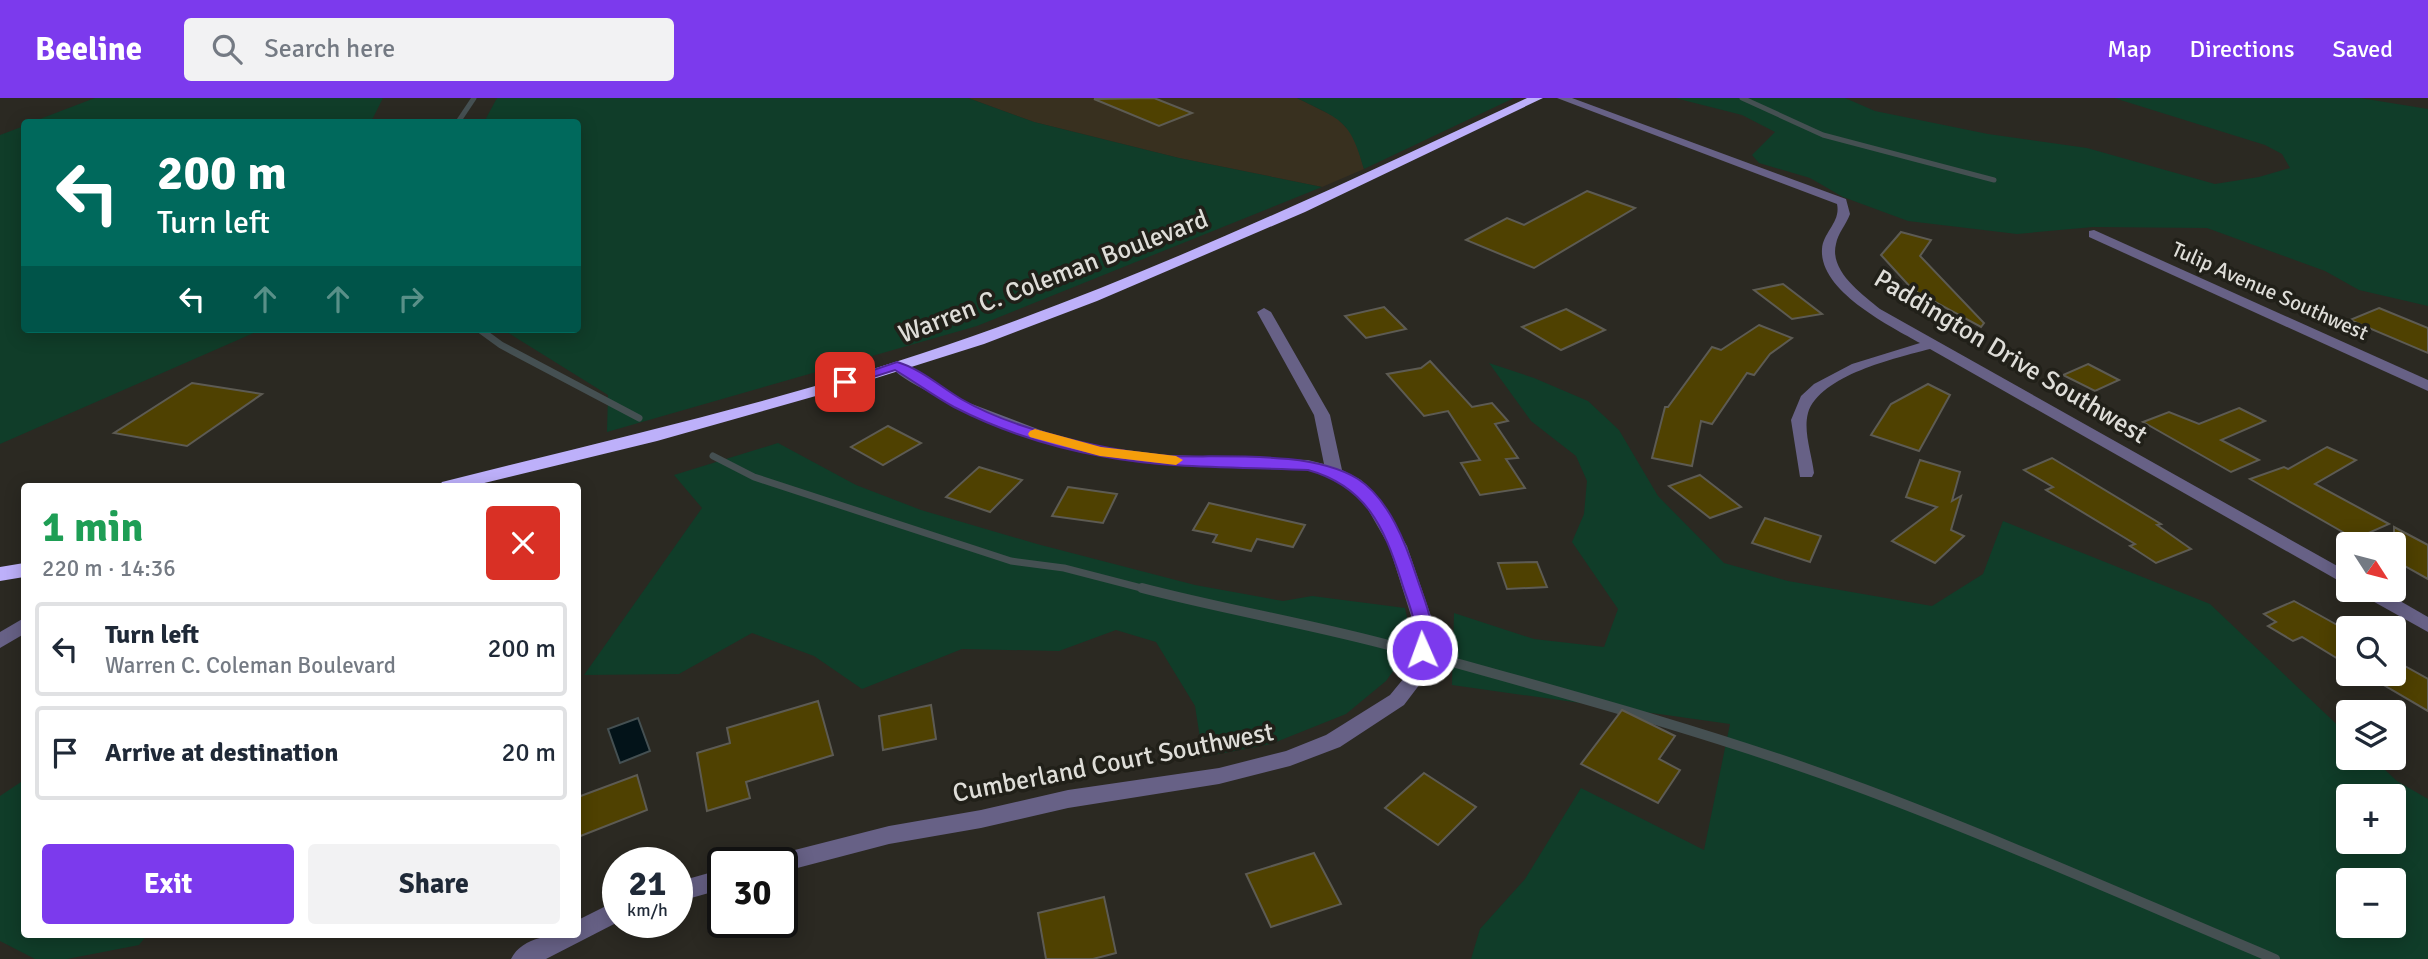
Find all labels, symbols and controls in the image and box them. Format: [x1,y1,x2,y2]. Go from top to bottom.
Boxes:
search box [184,18,674,81]
text: Beeline [35,29,142,70]
icon: search [208,30,246,68]
text: Search here [264,33,395,65]
text: Map [2107,34,2152,64]
text: Directions [2190,34,2295,64]
text: Saved [2333,34,2393,64]
text: 200 m [157,143,287,203]
icon: left [42,147,133,238]
text: Turn left [157,203,270,242]
street label: Warren C. Coleman Boulevard [894,203,1213,351]
street label: Tulip Avenue Southwest [2168,236,2372,346]
street label: Paddington Drive Southwest [1868,263,2153,451]
icon: left [173,280,211,318]
icon: ahead [246,280,284,318]
icon: ahead [319,280,357,318]
icon: right [392,280,430,318]
pin [815,352,875,412]
icon: arrive [826,363,864,401]
text: 1 min [42,502,143,553]
button: close [486,506,560,580]
north arrow [2336,532,2406,602]
map controls [2336,532,2406,938]
text: 220 m · 14:36 [42,554,176,583]
position arrow [1385,613,1459,687]
button: search [2336,616,2406,686]
text: Turn left [105,619,199,651]
icon: left [46,630,84,668]
text: 200 m [487,633,556,665]
text: Warren C. Coleman Boulevard [105,651,396,680]
button: layers [2336,700,2406,770]
street label: Cumberland Court Southwest [950,716,1276,810]
icon: arrive [46,734,84,772]
text: Arrive at destination [105,737,338,769]
text: 20 m [501,737,556,769]
button: + [2336,784,2406,854]
button: Exit [42,844,294,924]
button: Share [308,844,560,924]
speed limit sign: 30 [707,847,798,938]
text: 21 [629,862,666,905]
button: − [2336,868,2406,938]
text: km/h [627,899,668,921]

